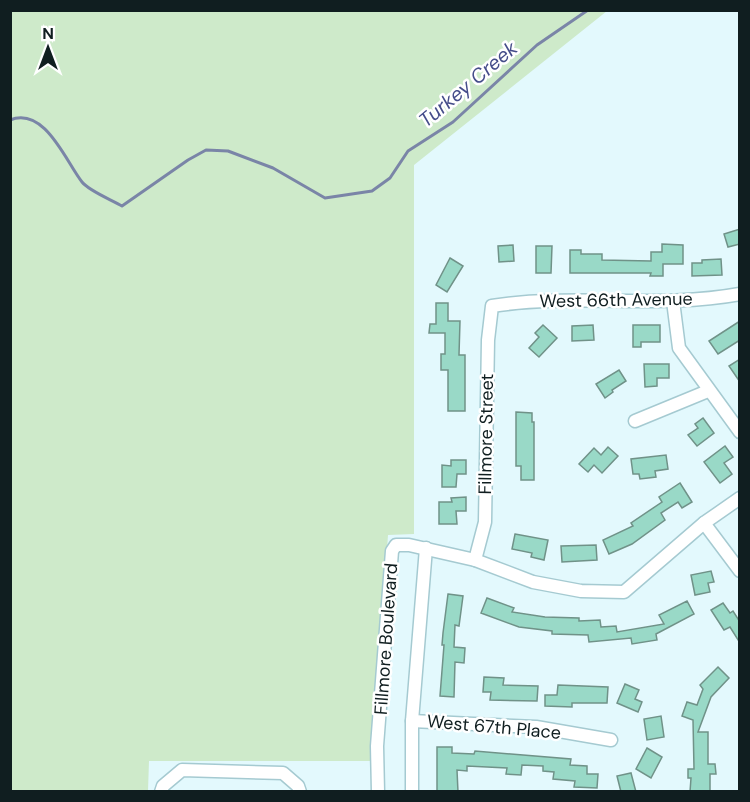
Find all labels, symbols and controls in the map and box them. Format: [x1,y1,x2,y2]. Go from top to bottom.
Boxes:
north arrow [18,18,78,78]
text: N [42,23,54,44]
water label: Turkey Creek [413,35,523,133]
street label: West 66th Avenue [539,287,693,313]
street label: Fillmore Street [473,373,499,495]
street label: Fillmore Boulevard [369,562,403,716]
street label: West 67th Place [426,709,562,745]

